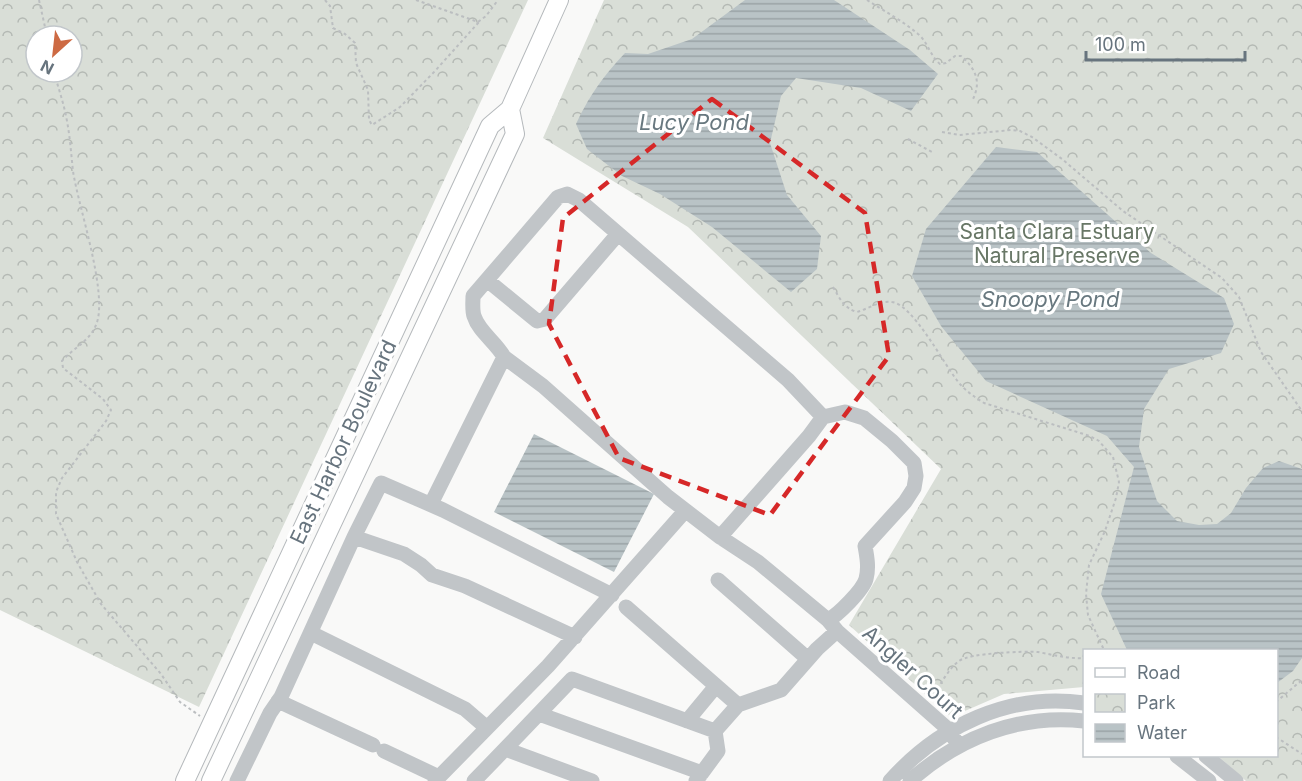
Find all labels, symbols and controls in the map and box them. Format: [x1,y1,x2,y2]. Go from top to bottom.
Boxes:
north arrow [24,24,84,84]
scale bar [1086,24,1245,62]
text: 100 m [1095,34,1146,55]
text: N [37,56,57,79]
water label: Lucy Pond [639,109,749,135]
park label: Santa Clara Estuary Natural Preserve [960,219,1155,268]
water label: Snoopy Pond [981,286,1120,312]
street label: East Harbor Boulevard [285,336,401,548]
street label: Angler Court [858,620,968,724]
legend [1083,649,1278,757]
text: Road [1137,662,1180,683]
text: Park [1137,692,1176,713]
text: Water [1137,722,1187,743]

